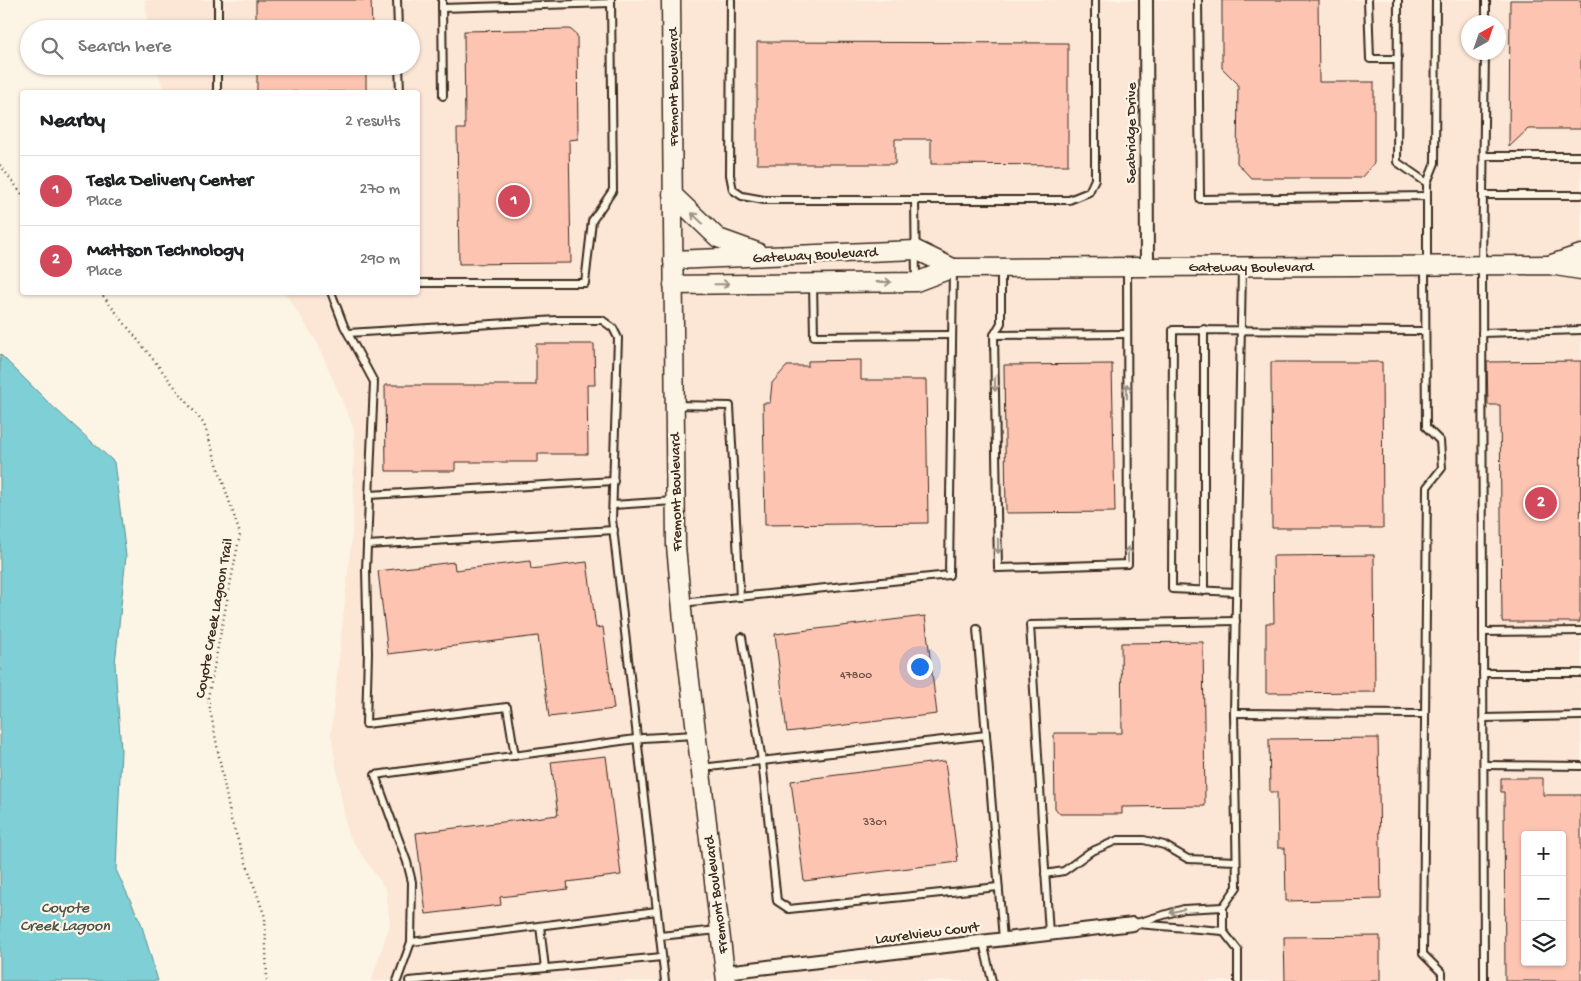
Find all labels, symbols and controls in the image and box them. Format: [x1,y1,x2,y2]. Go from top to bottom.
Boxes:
north arrow [1461,15,1506,60]
search box [20,20,420,75]
street label: Fremont Boulevard [665,27,683,147]
icon: search [38,34,66,62]
text: Search here [78,36,172,59]
street label: Seabridge Drive [1123,82,1141,183]
text: Nearby [40,110,105,135]
text: 2 results [345,113,400,132]
text: Tesla Delivery Center [87,170,253,193]
text: 1 [53,181,59,200]
text: 270 m [360,181,400,200]
pin: 1 [498,182,530,220]
text: Place [87,193,122,212]
one-way arrow [691,212,703,224]
text: Mattson Technology [87,240,244,263]
street label: Gateway Boulevard [752,244,879,268]
text: 2 [52,251,60,270]
text: 290 m [360,251,400,270]
street label: Gateway Boulevard [1188,259,1315,277]
text: Place [87,263,122,282]
one-way arrow [876,277,892,287]
one-way arrow [714,279,730,289]
one-way arrow [990,375,1000,391]
one-way arrow [1122,384,1132,400]
street label: Fremont Boulevard [667,431,687,552]
pin: 2 [1525,484,1557,522]
street label: Coyote Creek Lagoon Trail [192,537,238,700]
one-way arrow [993,538,1002,554]
one-way arrow [1123,546,1133,562]
your location [907,654,933,680]
house number: 47800 [840,669,872,683]
house number: 3301 [862,816,887,830]
map controls [1521,831,1566,966]
button: + [1521,831,1566,876]
street label: Fremont Boulevard [701,834,733,956]
button: − [1521,876,1566,921]
water label: Coyote Creek Lagoon [20,900,110,937]
one-way arrow [1170,907,1186,916]
street label: Laurelview Court [874,918,982,949]
button: layers [1521,921,1566,966]

